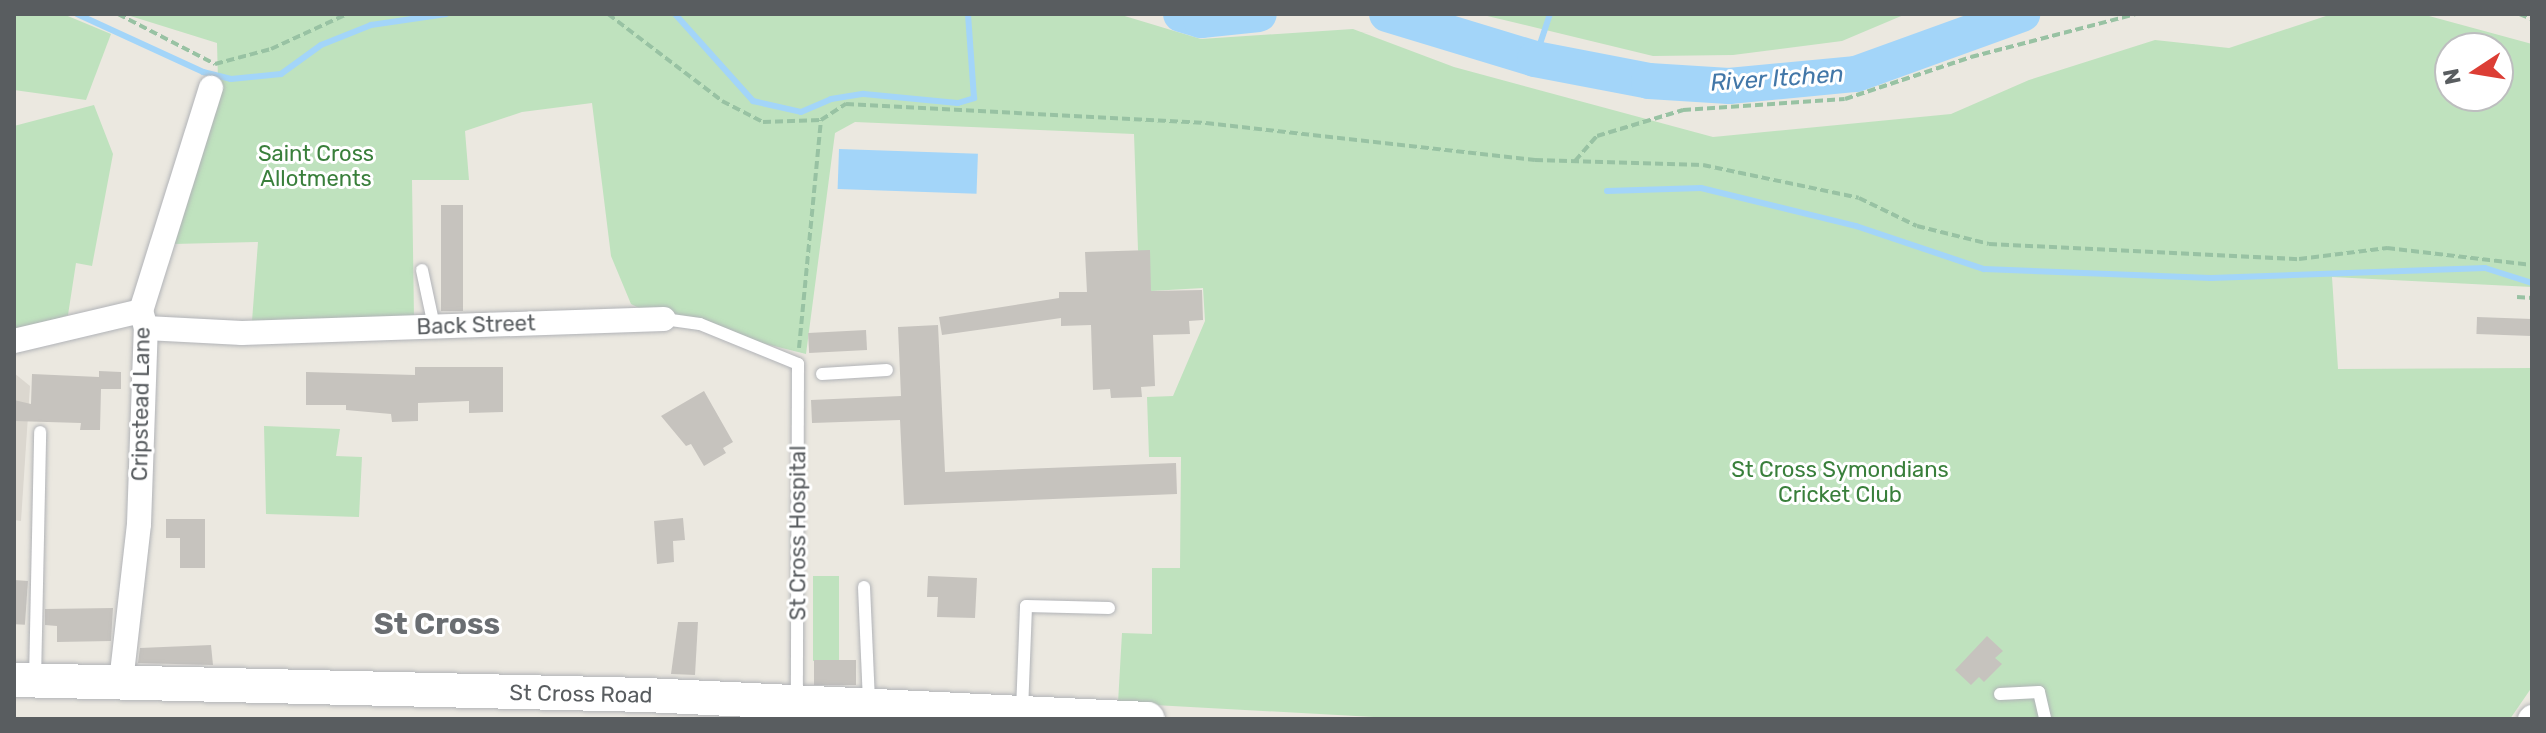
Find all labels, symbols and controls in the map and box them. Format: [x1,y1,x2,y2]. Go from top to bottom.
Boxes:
north arrow [2434,32,2514,112]
water label: River Itchen [1709,60,1845,98]
text: N [2437,66,2467,87]
park label: Saint Cross Allotments [258,140,374,192]
street label: Back Street [416,310,536,340]
street label: Cripstead Lane [126,327,156,481]
street label: St Cross Hospital [785,445,811,621]
park label: St Cross Symondians Cricket Club [1731,456,1949,508]
district label: St Cross [374,606,500,642]
street label: St Cross Road [509,680,653,708]

